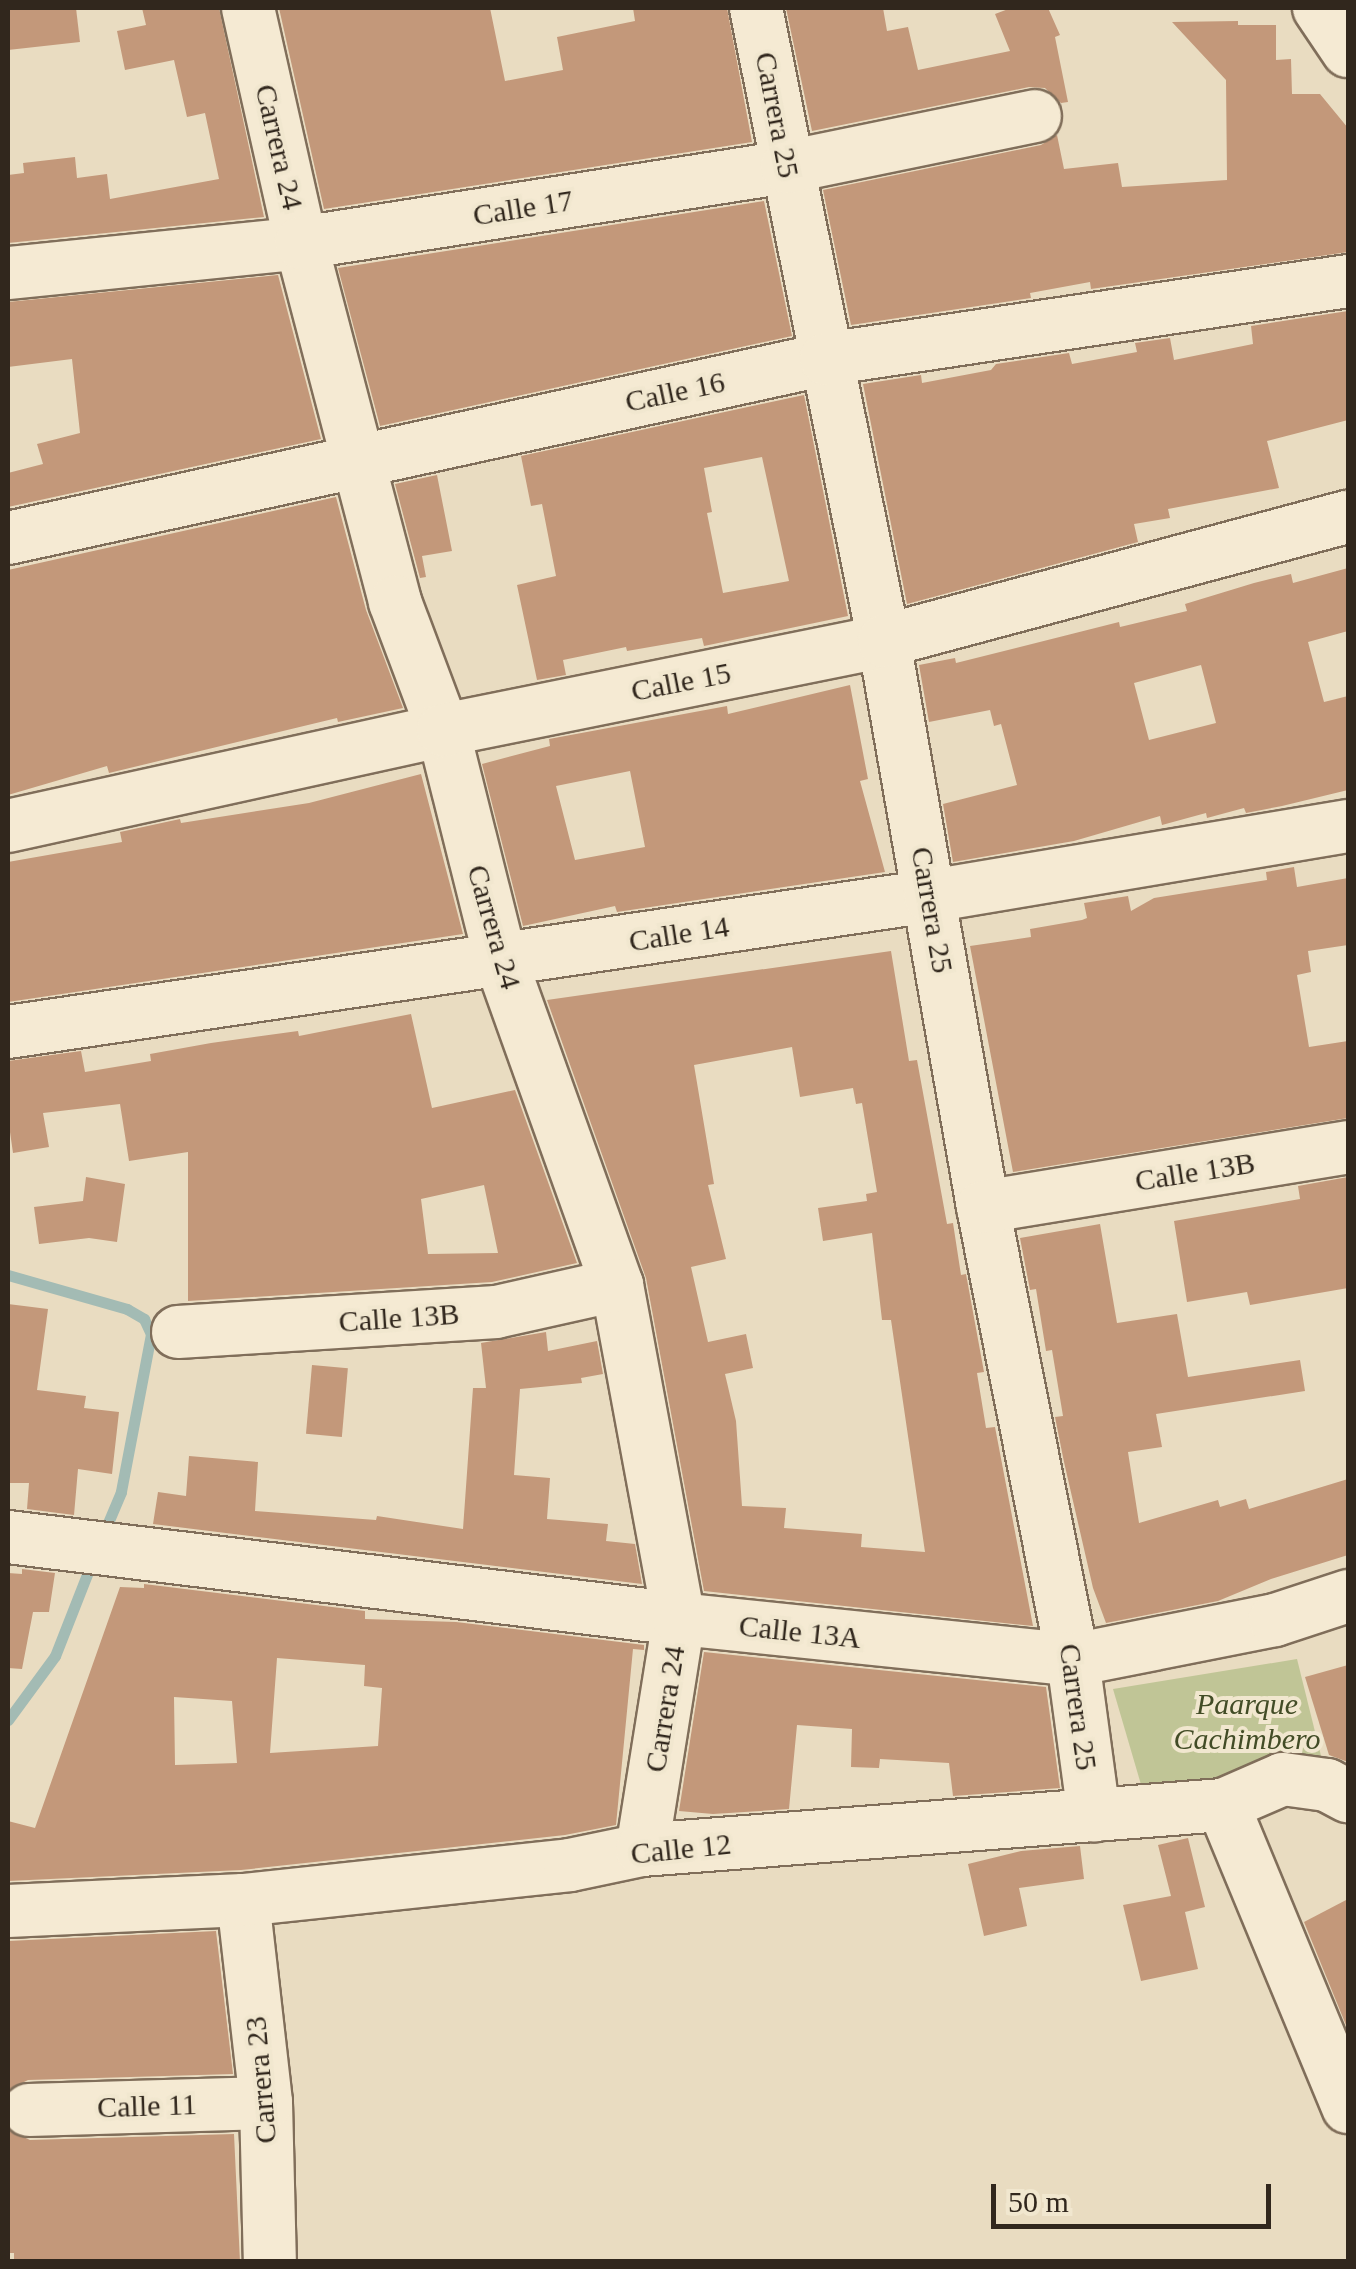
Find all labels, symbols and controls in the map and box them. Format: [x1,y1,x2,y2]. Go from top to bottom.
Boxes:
street label: Carrera 25 [747,49,807,181]
street label: Carrera 24 [247,81,311,213]
street label: Calle 17 [470,182,576,234]
street label: Calle 16 [622,364,728,420]
street label: Calle 15 [628,655,734,709]
street label: Carrera 25 [903,844,961,976]
street label: Carrera 24 [459,861,529,993]
street label: Calle 14 [626,908,732,960]
street label: Calle 13B [1133,1145,1257,1199]
street label: Calle 13B [337,1296,461,1340]
street label: Calle 13A [737,1608,863,1656]
street label: Carrera 25 [1051,1641,1105,1773]
street label: Carrera 24 [637,1643,693,1775]
park label: Paarque Cachimbero [1173,1686,1321,1756]
street label: Calle 12 [629,1826,733,1872]
street label: Carrera 23 [238,2015,284,2145]
street label: Calle 11 [97,2086,197,2126]
scale bar [996,2164,1276,2226]
text: 50 m [1008,2185,1069,2218]

